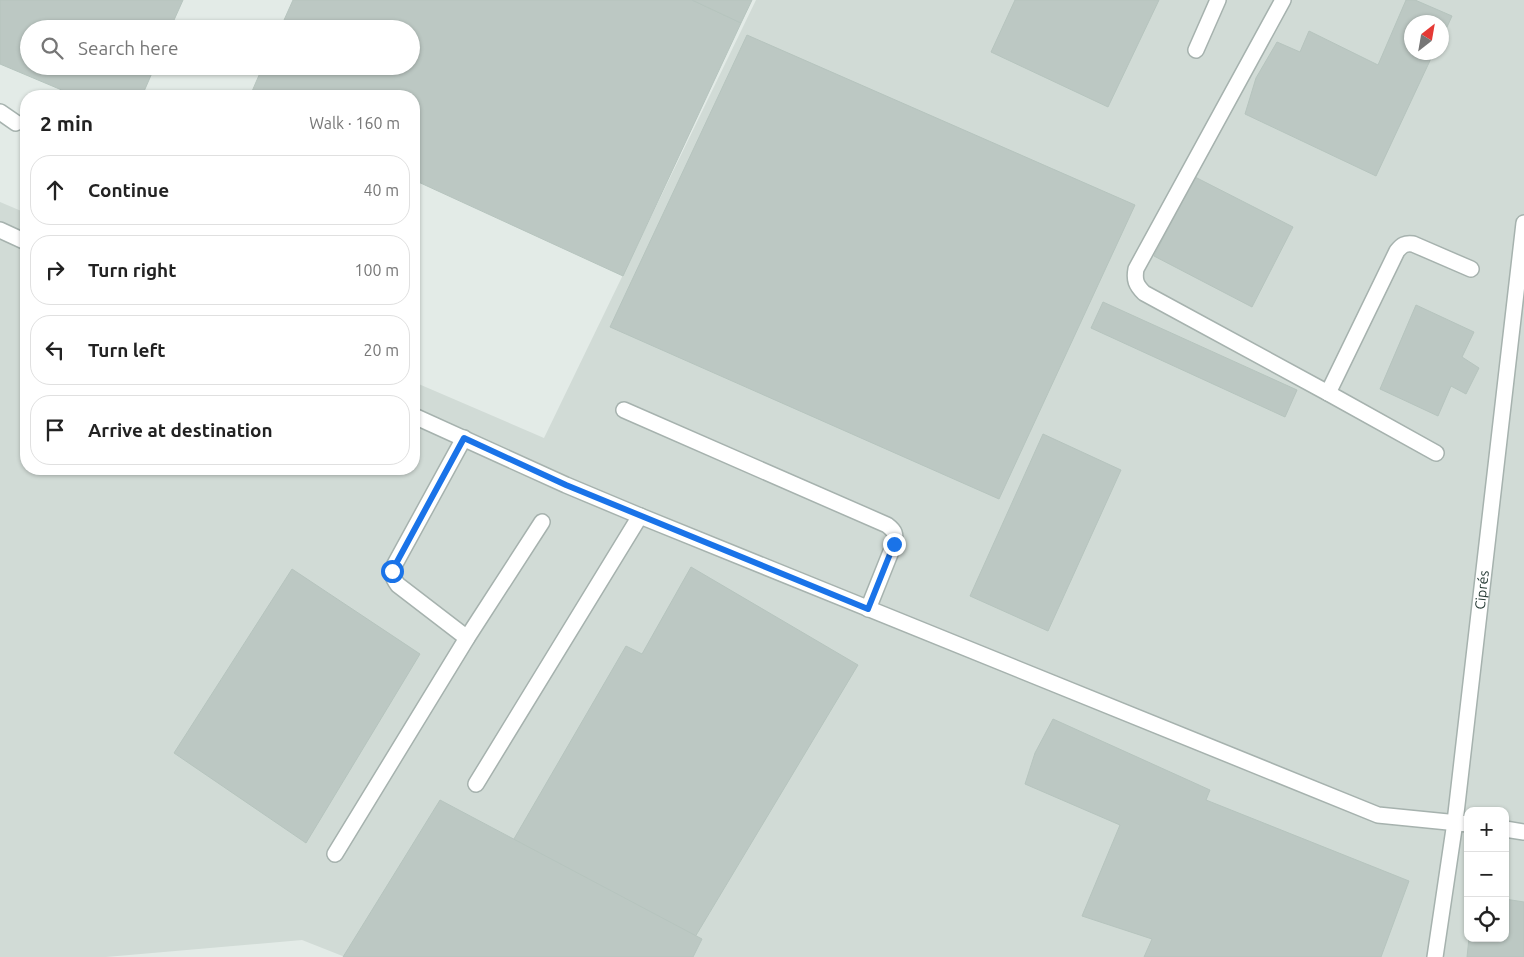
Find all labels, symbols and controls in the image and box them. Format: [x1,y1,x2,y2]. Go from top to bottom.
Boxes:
north arrow [1404,15,1449,60]
search box [20,20,420,75]
icon: search [38,34,66,62]
text: Search here [78,37,178,59]
text: 2 min [40,111,93,135]
text: Walk · 160 m [309,114,400,132]
icon: ahead [41,176,69,204]
text: Continue [88,179,169,201]
text: 40 m [363,181,399,199]
icon: right [41,256,69,284]
text: Turn right [88,259,176,281]
text: 100 m [354,261,399,279]
icon: left [41,336,69,364]
text: Turn left [88,339,166,361]
text: 20 m [363,341,399,359]
icon: arrive [41,416,69,444]
text: Arrive at destination [88,419,273,441]
route end [883,533,906,556]
route start [381,560,404,583]
street label: Ciprés [1472,570,1492,610]
map controls [1464,807,1509,942]
button: + [1464,807,1509,852]
button: − [1464,852,1509,897]
button: locate [1464,897,1509,942]

